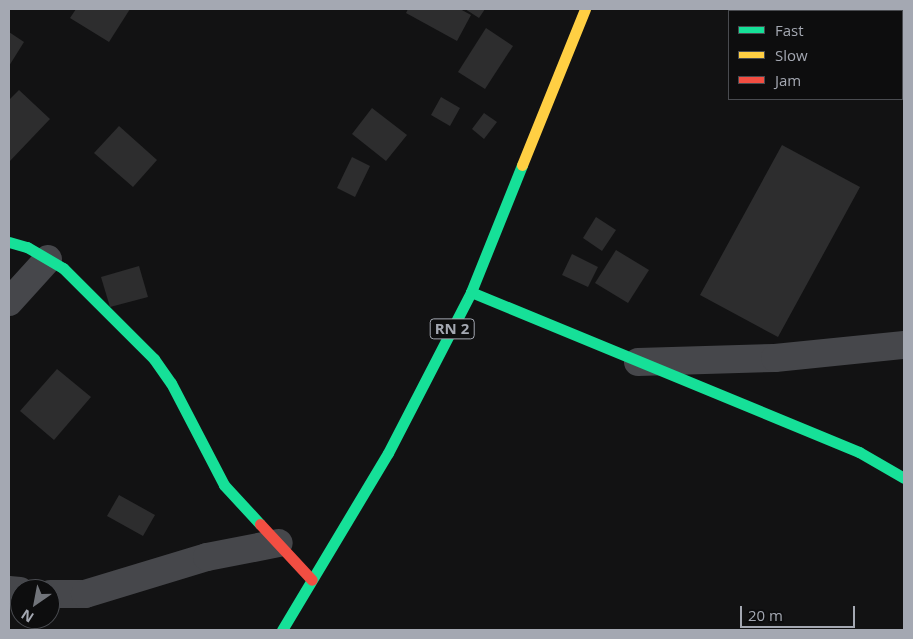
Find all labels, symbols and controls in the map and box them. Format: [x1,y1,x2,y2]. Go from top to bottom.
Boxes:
legend [728,10,903,100]
text: Fast [775,20,804,40]
text: Slow [775,45,808,65]
text: Jam [775,70,801,90]
road number: RN 2 [430,316,474,342]
north arrow [10,579,60,629]
scale bar [743,596,858,628]
text: N [17,605,37,627]
text: 20 m [748,605,783,625]

